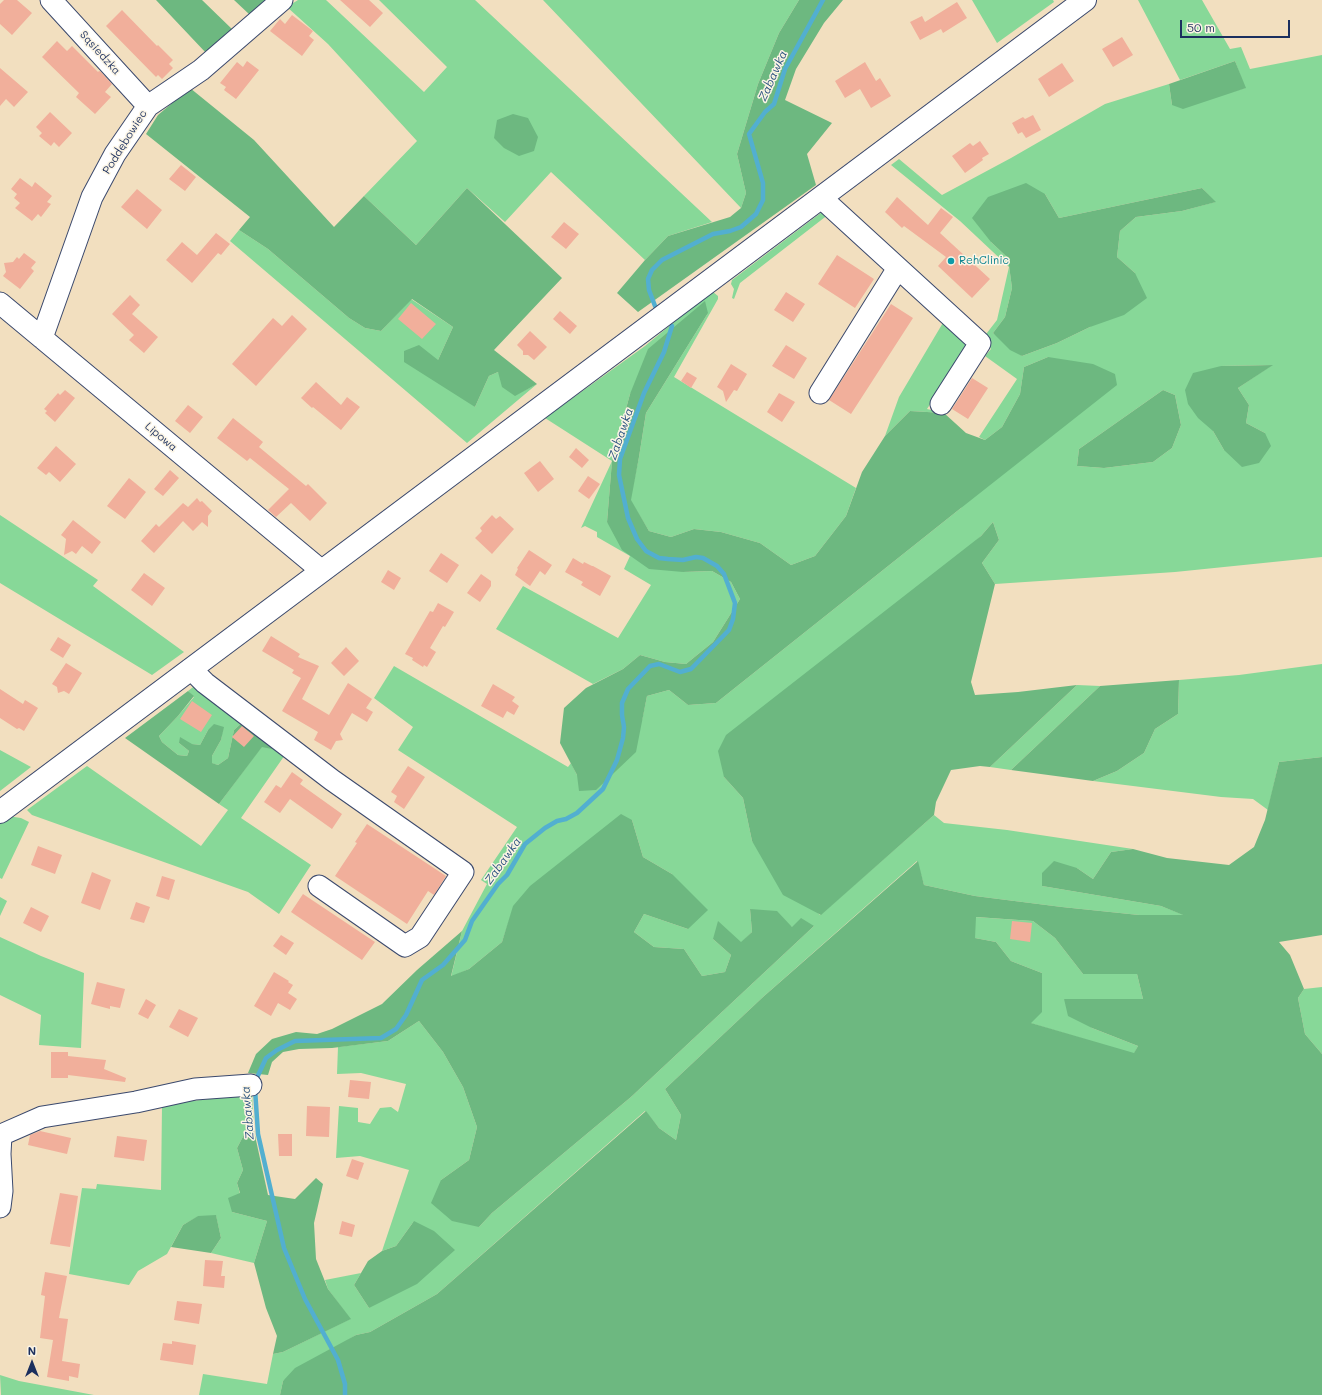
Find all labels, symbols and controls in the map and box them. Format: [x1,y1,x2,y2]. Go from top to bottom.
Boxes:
scale bar [1182,12,1292,38]
text: 50 m [1187,19,1215,35]
street label: Sąsiedzka [77,28,123,78]
water label: Zabawka [755,48,791,104]
street label: Poddębowiec [100,108,150,176]
place label: RehClinic [959,254,1009,268]
marker: RehClinic [946,256,956,266]
water label: Zabawka [605,406,637,462]
street label: Lipowa [142,420,180,454]
water label: Zabawka [482,835,524,887]
water label: Zabawka [238,1086,258,1140]
north arrow [12,1343,52,1383]
text: N [28,1343,36,1358]

